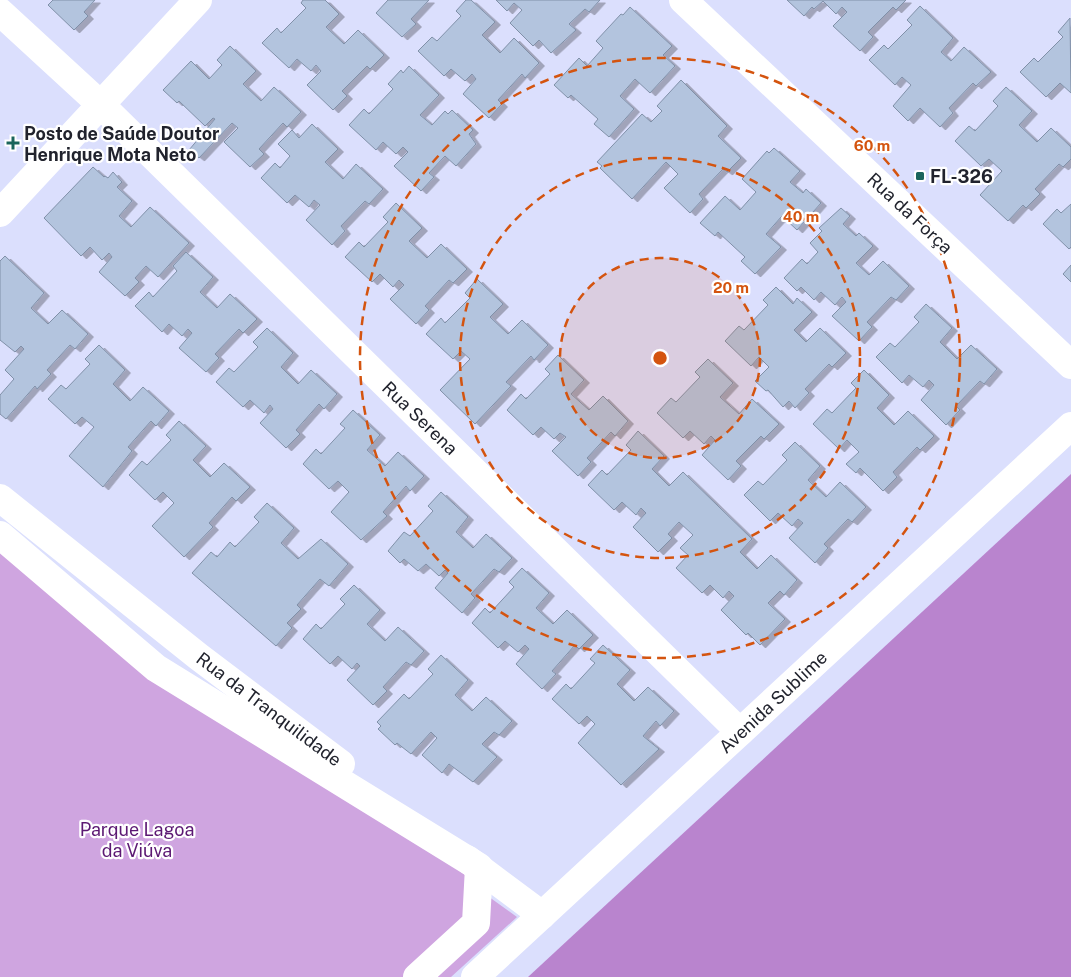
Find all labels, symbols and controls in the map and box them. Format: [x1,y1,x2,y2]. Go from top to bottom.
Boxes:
place label: Posto de Saúde Doutor Henrique Mota Neto [24,123,220,165]
marker: Posto de Saúde Doutor Henrique Mota Neto [6,136,20,150]
text: 60 m [854,137,890,154]
place label: FL-326 [930,166,993,187]
street label: Rua da Força [863,168,957,258]
marker: FL-326 [914,170,926,182]
text: 40 m [783,208,819,225]
text: 20 m [713,279,749,296]
centre of rings [651,349,669,367]
street label: Rua Serena [378,377,462,459]
street label: Avenida Sublime [715,647,831,757]
street label: Rua da Tranquilidade [192,648,346,770]
park label: Parque Lagoa da Viúva [80,819,194,861]

